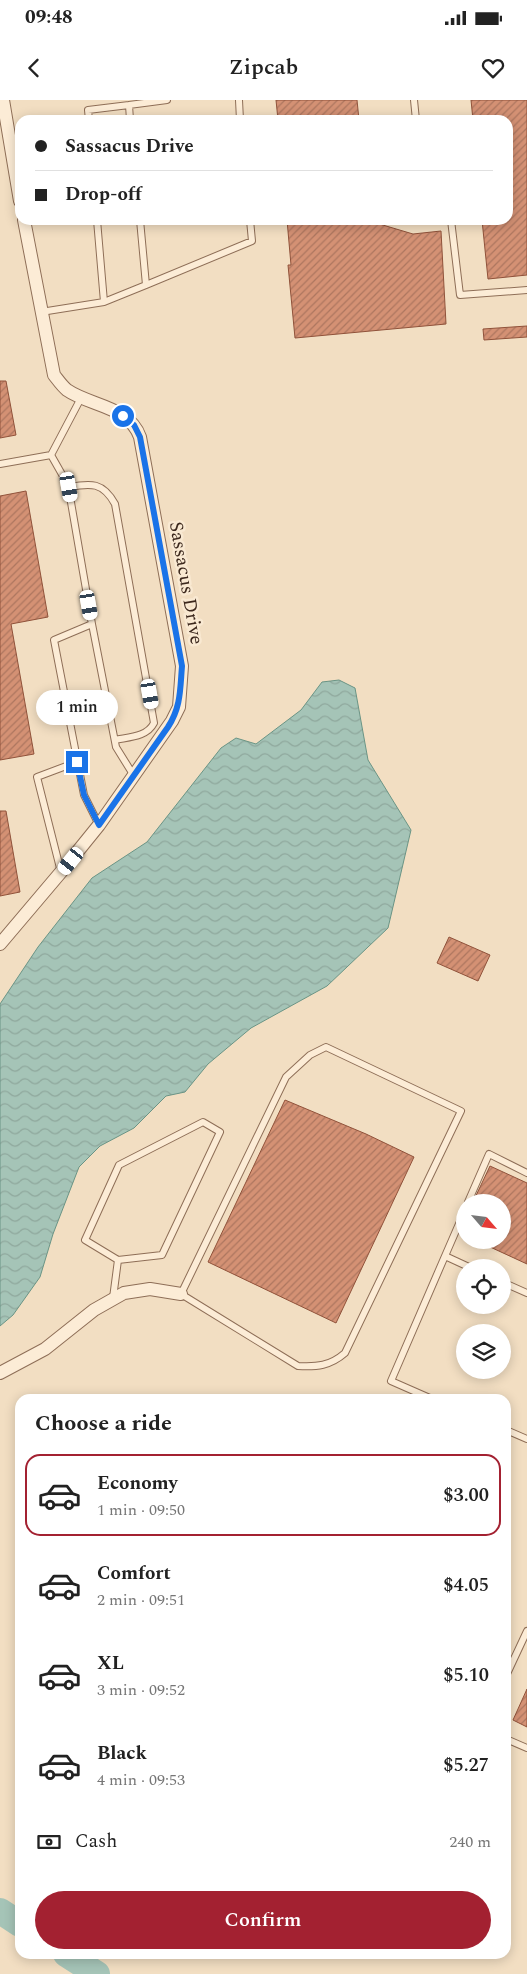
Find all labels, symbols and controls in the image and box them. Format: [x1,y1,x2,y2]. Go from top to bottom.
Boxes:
text: 09:48 [25,3,73,32]
text: Zipcab [229,51,298,84]
icon: back [20,54,48,82]
icon: heart [479,54,507,82]
text: Sassacus Drive [65,132,194,161]
text: Drop-off [65,180,142,209]
route start [112,405,134,427]
car [59,471,78,503]
street label: Sassacus Drive [161,519,211,647]
car [79,589,98,621]
car [140,678,159,710]
callout: 1 min [36,690,118,724]
text: 1 min [56,695,98,719]
route end [66,751,88,773]
car [55,845,86,877]
north arrow [456,1194,511,1249]
map controls [456,1194,511,1379]
button: locate [456,1259,511,1314]
button: layers [456,1324,511,1379]
text: Choose a ride [35,1407,172,1440]
text: Economy [97,1469,178,1498]
icon: car [37,1473,82,1518]
text: $3.00 [443,1481,489,1510]
text: 1 min · 09:50 [97,1498,185,1522]
text: Comfort [97,1559,171,1588]
icon: car [37,1563,82,1608]
text: $4.05 [443,1571,489,1600]
text: 2 min · 09:51 [97,1588,185,1612]
text: XL [97,1649,124,1678]
icon: car [37,1653,82,1698]
text: $5.10 [443,1661,489,1690]
text: 3 min · 09:52 [97,1678,185,1702]
text: Black [97,1739,147,1768]
icon: car [37,1743,82,1788]
text: $5.27 [443,1751,489,1780]
text: 4 min · 09:53 [97,1768,185,1792]
text: Cash [75,1827,117,1856]
icon: cash [35,1828,63,1856]
text: 240 m [449,1830,491,1854]
button: Confirm [35,1891,491,1949]

